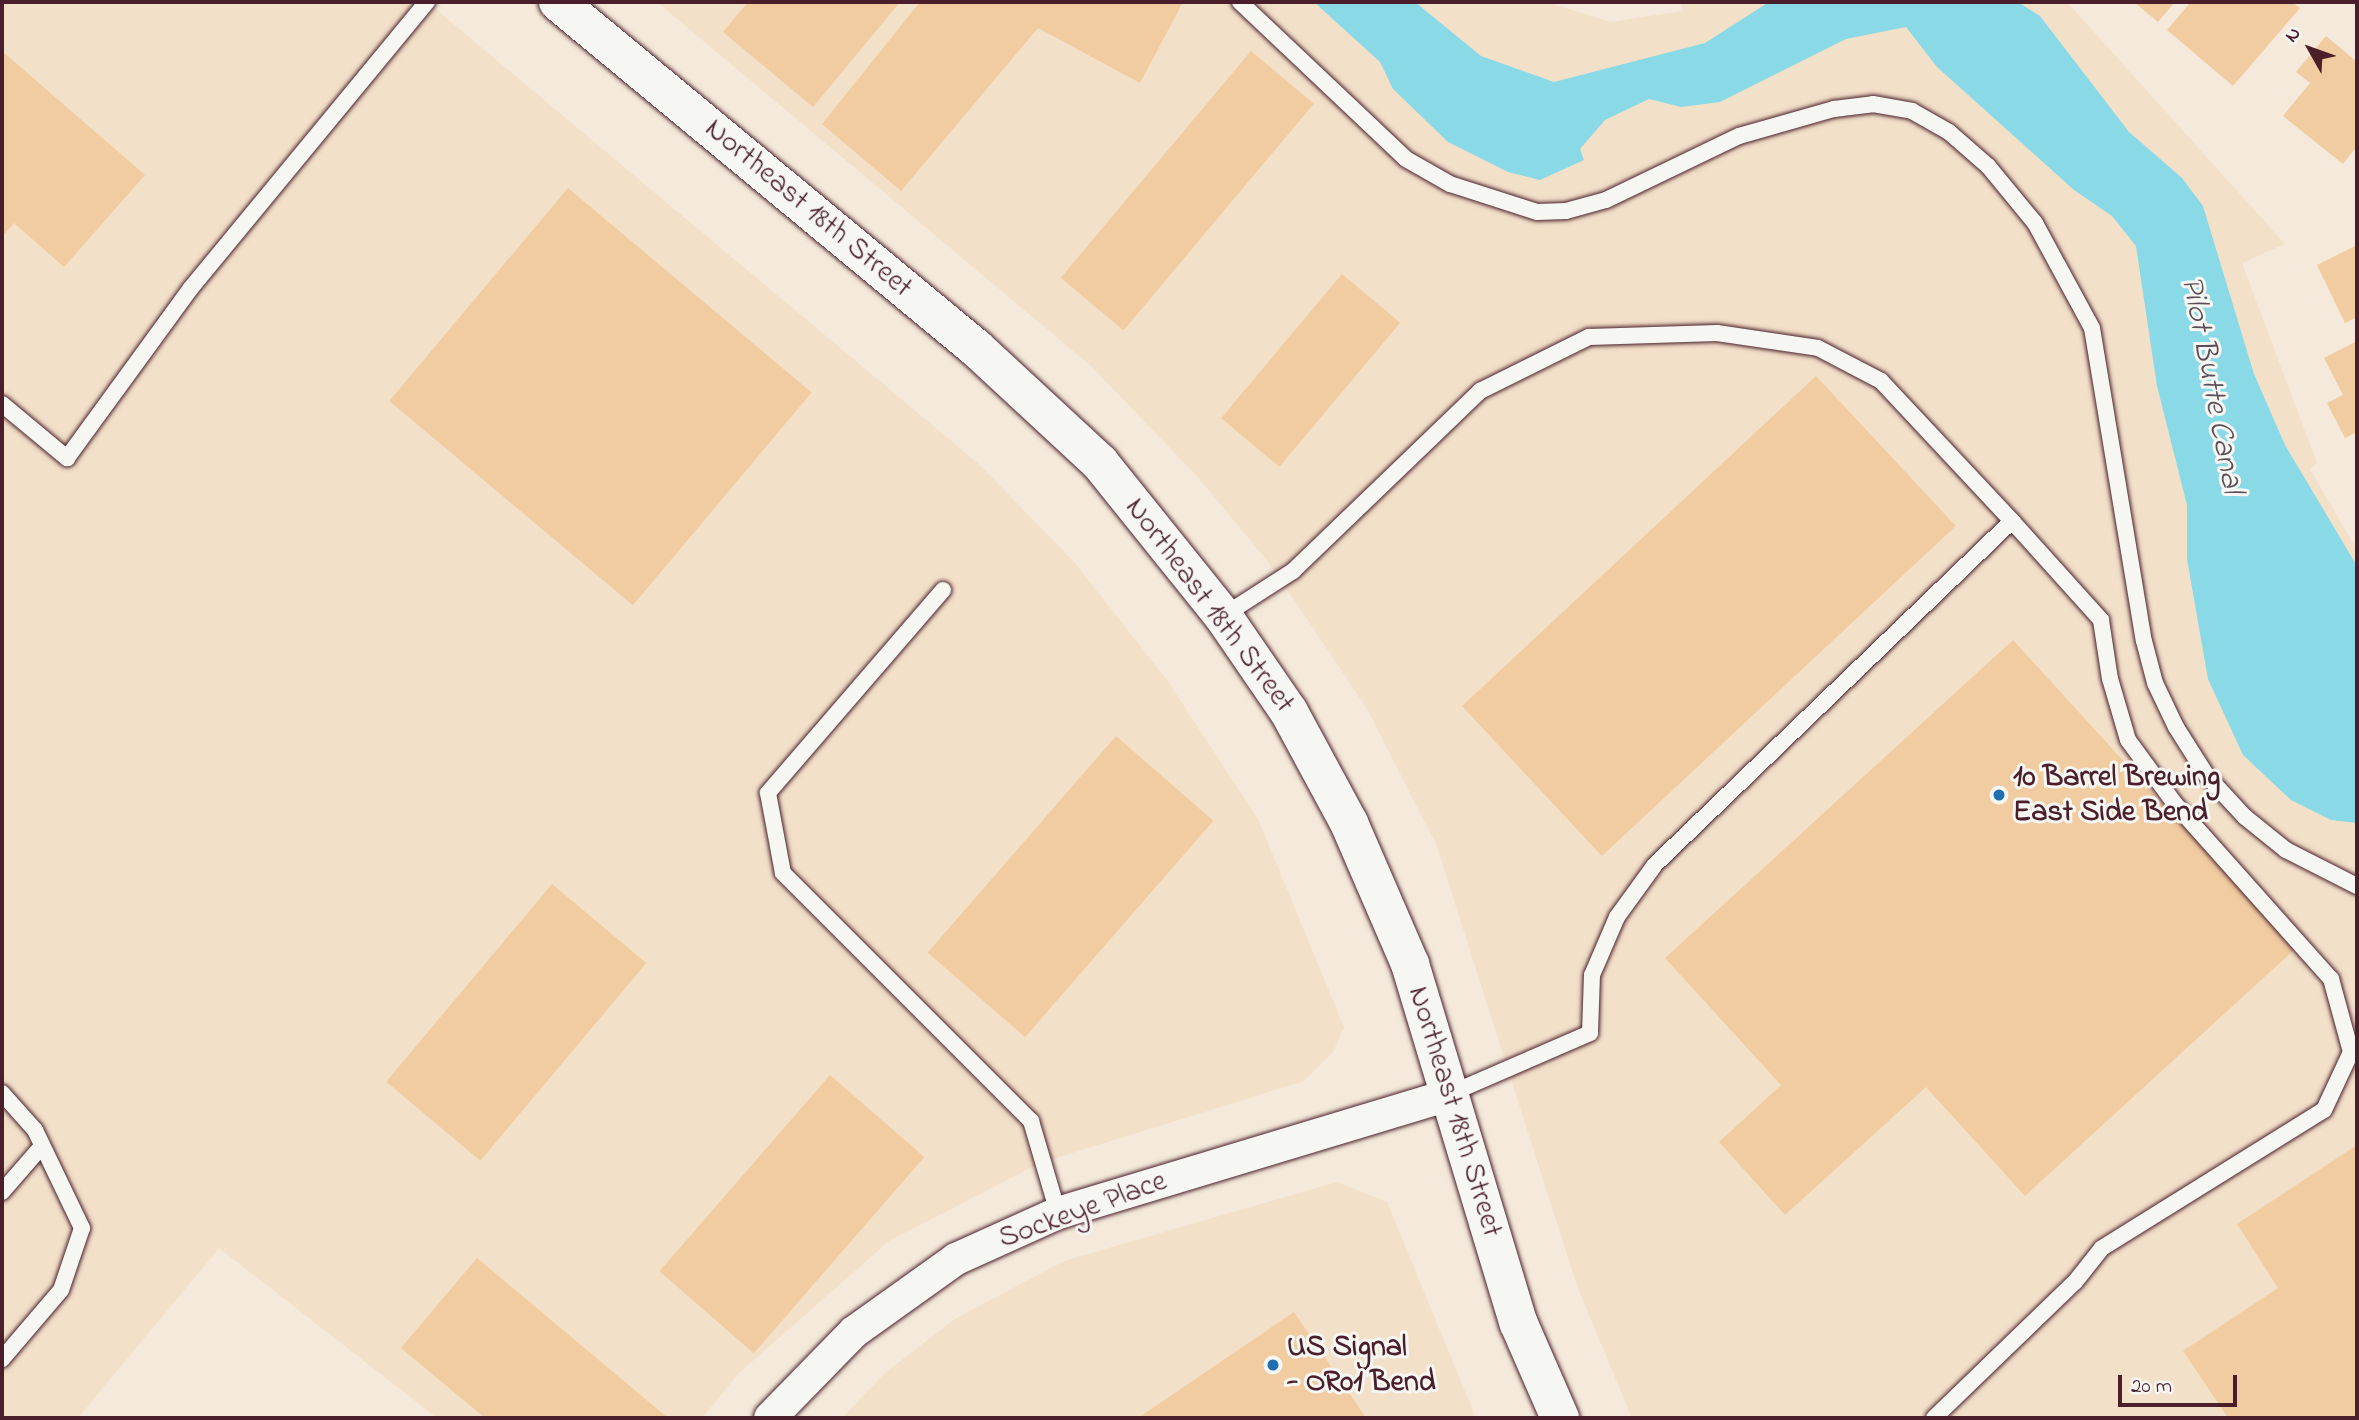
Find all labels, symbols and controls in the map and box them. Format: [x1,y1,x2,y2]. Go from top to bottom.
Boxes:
north arrow [2275,14,2345,84]
text: N [2279,22,2308,49]
street label: Northeast 18th Street [697,112,919,306]
water label: Pilot Butte Canal [2170,273,2250,497]
street label: Northeast 18th Street [1116,491,1302,721]
place label: 10 Barrel Brewing East Side Bend [2013,760,2220,830]
marker: 10 Barrel Brewing East Side Bend [1991,787,2007,803]
street label: Northeast 18th Street [1399,982,1509,1242]
street label: Sockeye Place [994,1164,1172,1258]
place label: US Signal - OR01 Bend [1287,1330,1436,1400]
marker: US Signal - OR01 Bend [1265,1357,1281,1373]
scale bar [2121,1360,2240,1404]
text: 20 m [2131,1372,2172,1402]

